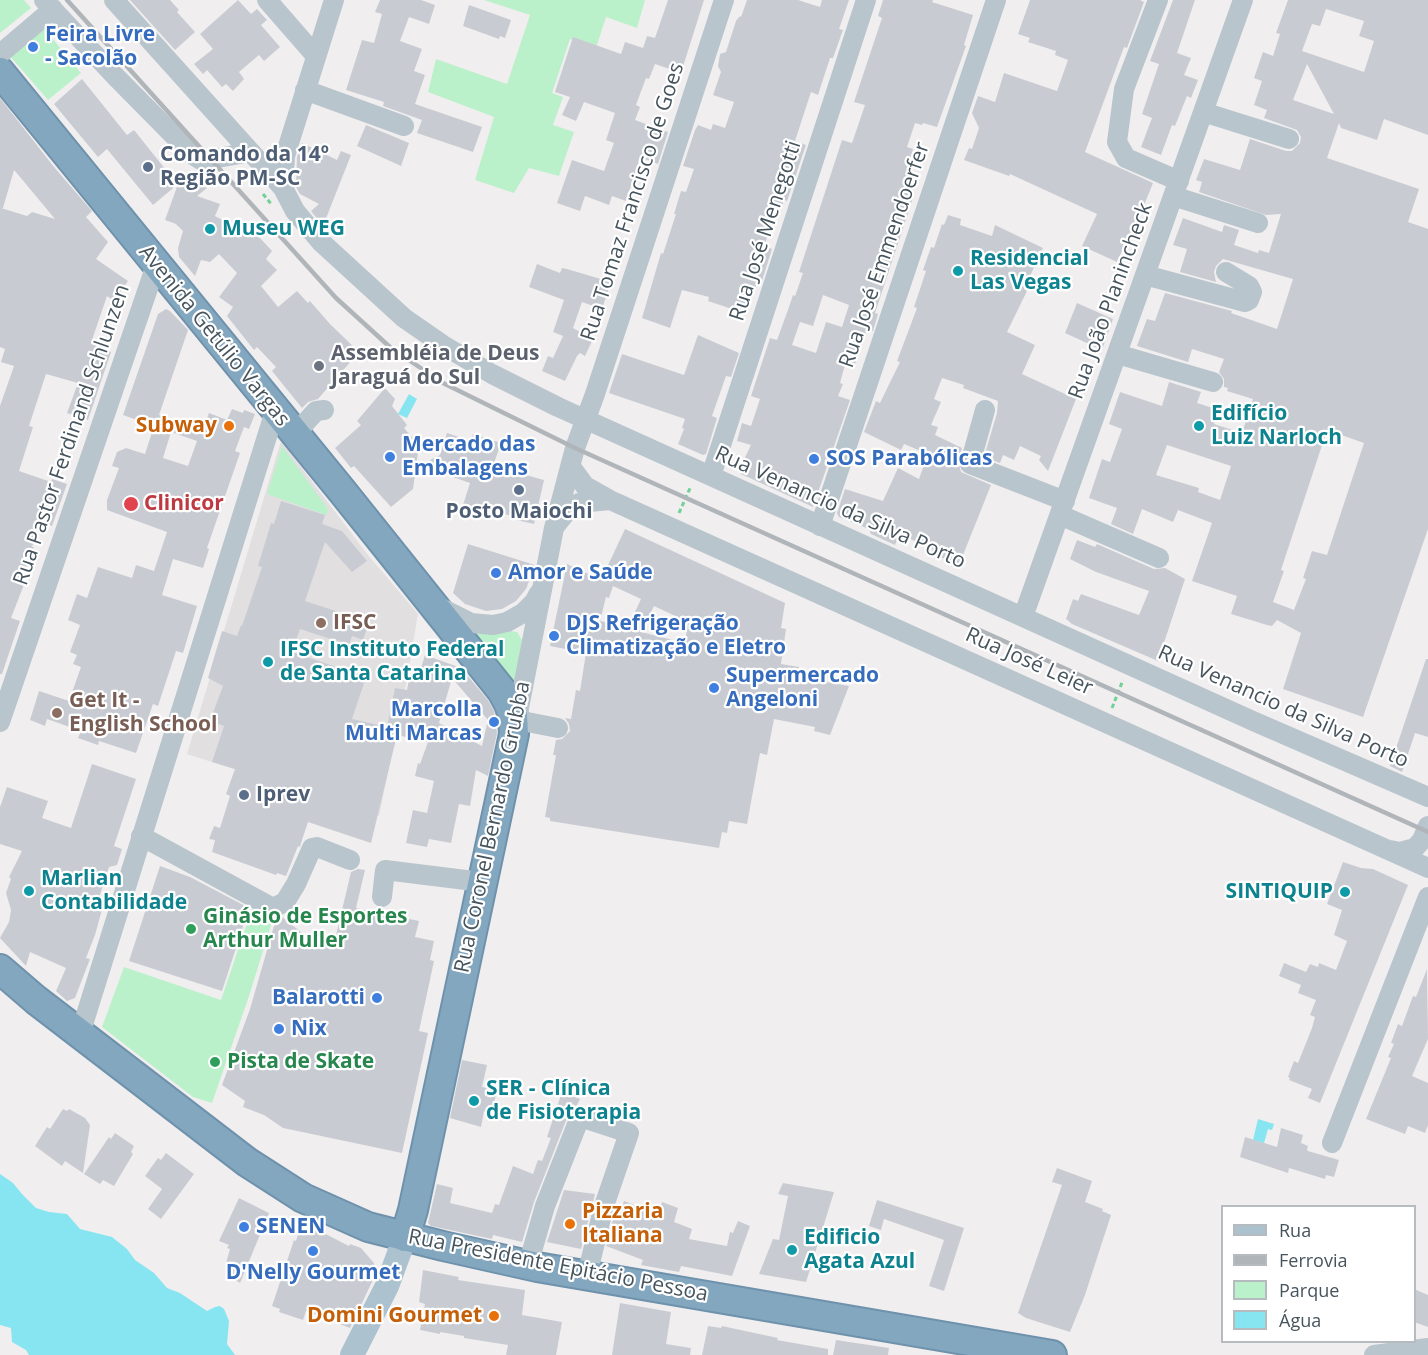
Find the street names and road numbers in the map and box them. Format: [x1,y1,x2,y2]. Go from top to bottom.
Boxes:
street label: Rua Tomaz Francisco de Goes [576,60,690,344]
street label: Rua José Menegotti [725,138,807,324]
street label: Rua José Emmendoerfer [835,139,935,371]
street label: Rua João Planincheck [1064,199,1158,403]
street label: Avenida Getúlio Vargas [133,240,295,432]
street label: Rua Pastor Ferdinand Schlunzen [9,281,135,589]
street label: Rua Venancio da Silva Porto [711,441,969,575]
street label: Rua José Leier [961,623,1097,701]
street label: Rua Venancio da Silva Porto [1154,640,1412,774]
street label: Rua Coronel Bernardo Grubba [450,679,536,975]
street label: Rua Presidente Epitácio Pessoa [406,1225,710,1307]

